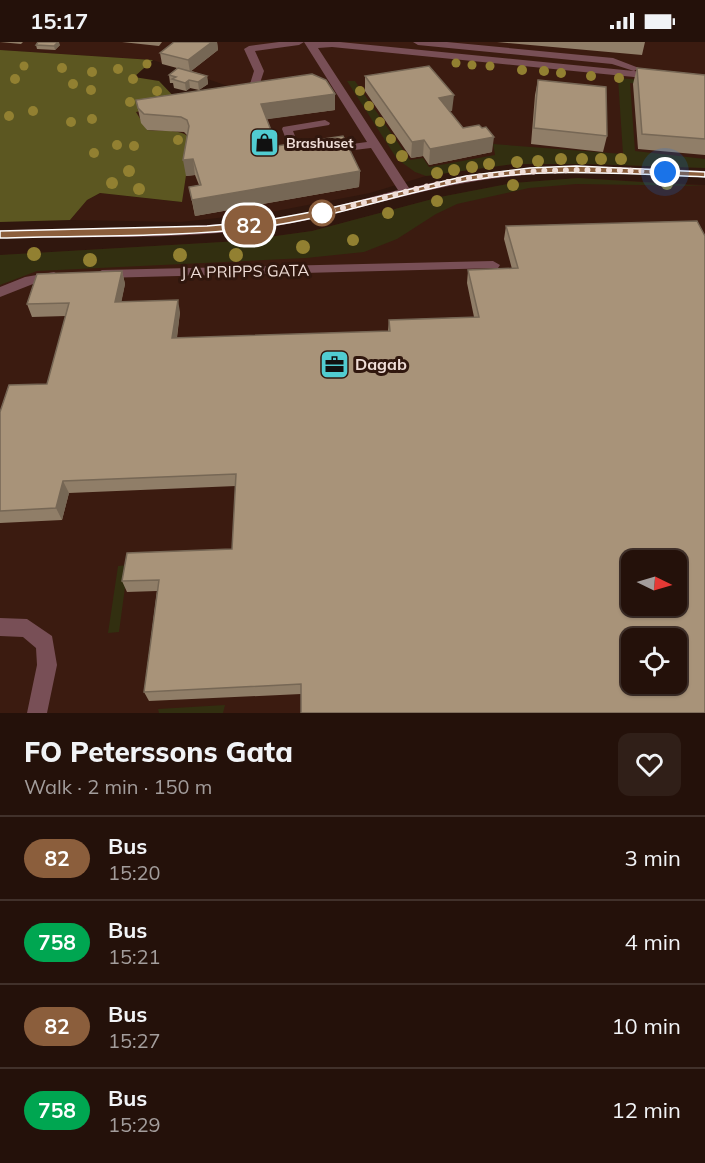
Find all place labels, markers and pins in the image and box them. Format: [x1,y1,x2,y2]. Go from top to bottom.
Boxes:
shop icon: Brashuset [249,127,281,159]
place label: Brashuset [286,134,354,152]
unlabelled marker [309,200,335,226]
office icon: Dagab [318,348,350,380]
place label: Dagab [355,354,407,374]

